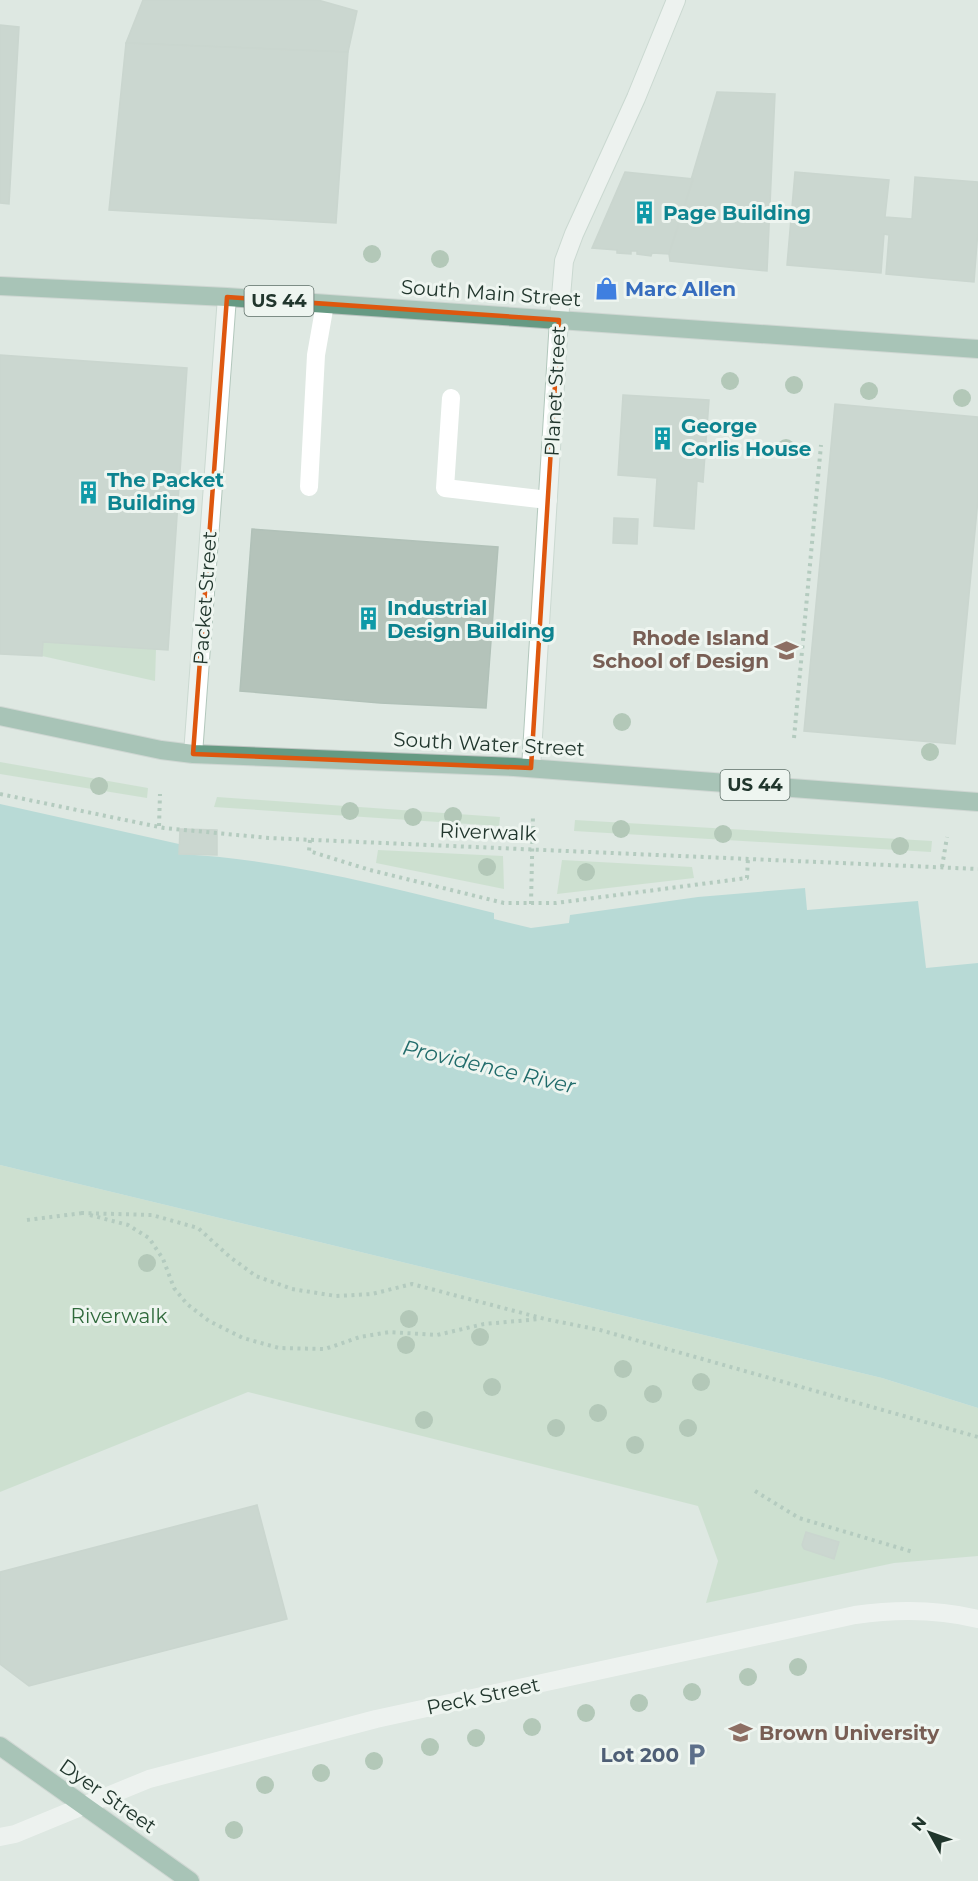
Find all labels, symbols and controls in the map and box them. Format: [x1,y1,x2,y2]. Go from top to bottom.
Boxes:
building icon: Page Building [632,200,658,226]
place label: Page Building [663,201,811,225]
street label: South Main Street [400,275,582,311]
shop icon: Marc Allen [594,276,620,302]
place label: Marc Allen [625,277,736,301]
road number: US 44 [244,286,314,316]
street label: Planet Street [540,325,570,457]
place label: George Corlis House [681,414,811,461]
building icon: George Corlis House [650,425,676,451]
place label: The Packet Building [107,468,224,515]
building icon: The Packet Building [76,479,102,505]
street label: Packet Street [188,530,222,666]
place label: Industrial Design Building [387,596,555,643]
building icon: Industrial Design Building [356,606,382,632]
place label: Rhode Island School of Design [593,626,769,673]
school or university icon: Rhode Island School of Design [774,637,800,663]
street label: South Water Street [393,727,585,761]
road number: US 44 [720,770,789,800]
street label: Riverwalk [439,818,537,846]
water label: Providence River [400,1034,579,1099]
park label: Riverwalk [70,1304,168,1328]
street label: Peck Street [424,1672,542,1720]
school or university icon: Brown University [728,1720,754,1746]
place label: Brown University [759,1721,940,1745]
parking icon: Lot 200 [684,1742,710,1768]
place label: Lot 200 [601,1743,679,1767]
street label: Dyer Street [55,1754,161,1838]
north arrow [900,1803,960,1863]
text: N [907,1813,930,1835]

